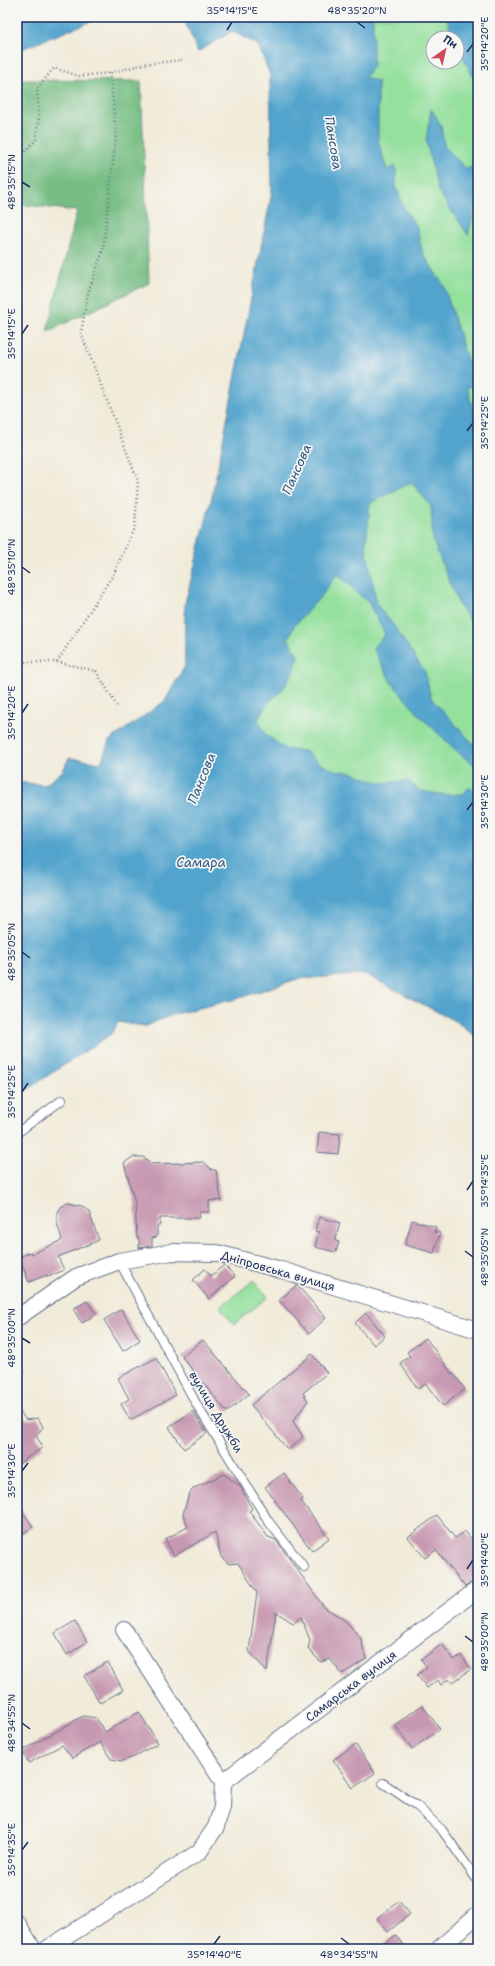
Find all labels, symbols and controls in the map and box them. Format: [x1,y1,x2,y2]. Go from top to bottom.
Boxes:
text: 35°14'15"E [206,4,258,17]
text: 48°35'20"N [327,4,387,17]
text: 35°14'20"E [478,17,491,71]
north arrow [425,30,465,70]
text: Пн [440,32,461,52]
water label: Пансова [321,115,346,171]
text: 48°35'15"N [5,154,18,210]
text: 35°14'15"E [5,308,18,360]
text: 35°14'25"E [478,396,491,450]
water label: Пансова [278,441,315,497]
text: 48°35'10"N [5,539,18,595]
text: 35°14'20"E [5,686,18,740]
water label: Пансова [184,750,219,806]
text: 35°14'30"E [478,774,491,830]
water label: Самара [176,854,226,871]
text: 48°35'05"N [5,923,18,981]
text: 35°14'25"E [5,1065,18,1119]
text: 35°14'35"E [478,1154,491,1208]
text: 48°35'05"N [478,1228,491,1286]
street label: Дніпровська вулиця [219,1247,337,1295]
text: 48°35'00"N [5,1308,18,1368]
street label: вулиця Дружби [185,1368,247,1456]
text: 35°14'30"E [5,1443,18,1499]
text: 35°14'40"E [478,1533,491,1587]
text: 48°35'00"N [478,1612,491,1672]
street label: Самарська вулиця [302,1647,400,1725]
text: 48°34'55"N [5,1694,18,1752]
text: 35°14'35"E [5,1823,18,1877]
text: 35°14'40"E [187,1948,241,1961]
text: 48°34'55"N [320,1948,378,1961]

